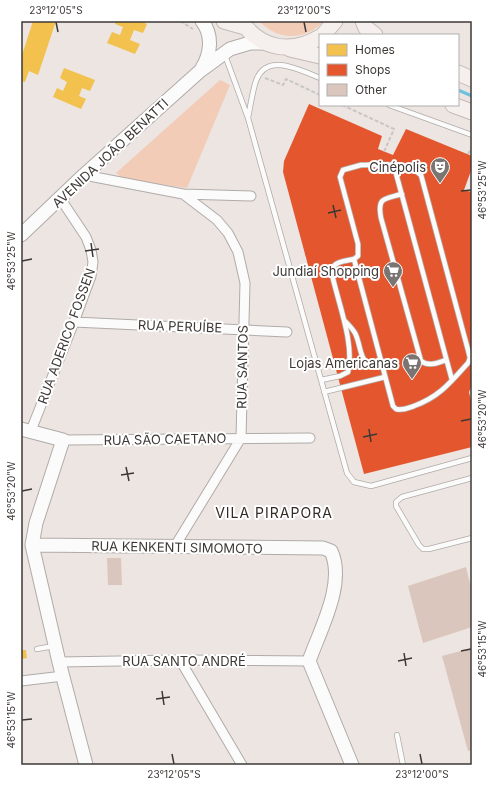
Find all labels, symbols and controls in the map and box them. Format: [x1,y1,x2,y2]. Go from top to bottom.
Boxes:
text: 23°12'05"S [29,4,83,16]
text: 23°12'00"S [277,4,331,16]
legend [319,34,459,106]
text: Homes [355,42,395,57]
text: Shops [355,62,391,77]
text: Other [355,82,387,97]
street label: AVENIDA JOÃO BENATTI [49,95,171,211]
theatre icon: Cinépolis [429,156,451,184]
place label: Cinépolis [369,159,426,175]
text: 46°53'25"W [476,160,488,220]
text: 46°53'25"W [5,231,17,291]
supermarket icon: Jundiaí Shopping [382,260,404,288]
place label: Jundiaí Shopping [272,263,379,279]
street label: RUA ADERICO FOSSEN [34,266,98,406]
street label: RUA PERUÍBE [138,317,222,335]
street label: RUA SANTOS [233,325,251,409]
supermarket icon: Lojas Americanas [401,352,423,380]
place label: Lojas Americanas [289,355,398,371]
text: 46°53'20"W [476,389,488,449]
street label: RUA SÃO CAETANO [103,430,227,448]
text: 46°53'20"W [5,461,17,521]
district label: VILA PIRAPORA [215,504,333,521]
street label: RUA KENKENTI SIMOMOTO [91,538,263,556]
text: 46°53'15"W [476,620,488,678]
street label: RUA SANTO ANDRÉ [122,653,246,669]
text: 46°53'15"W [5,691,17,749]
text: 23°12'05"S [147,768,201,780]
text: 23°12'00"S [395,768,449,780]

